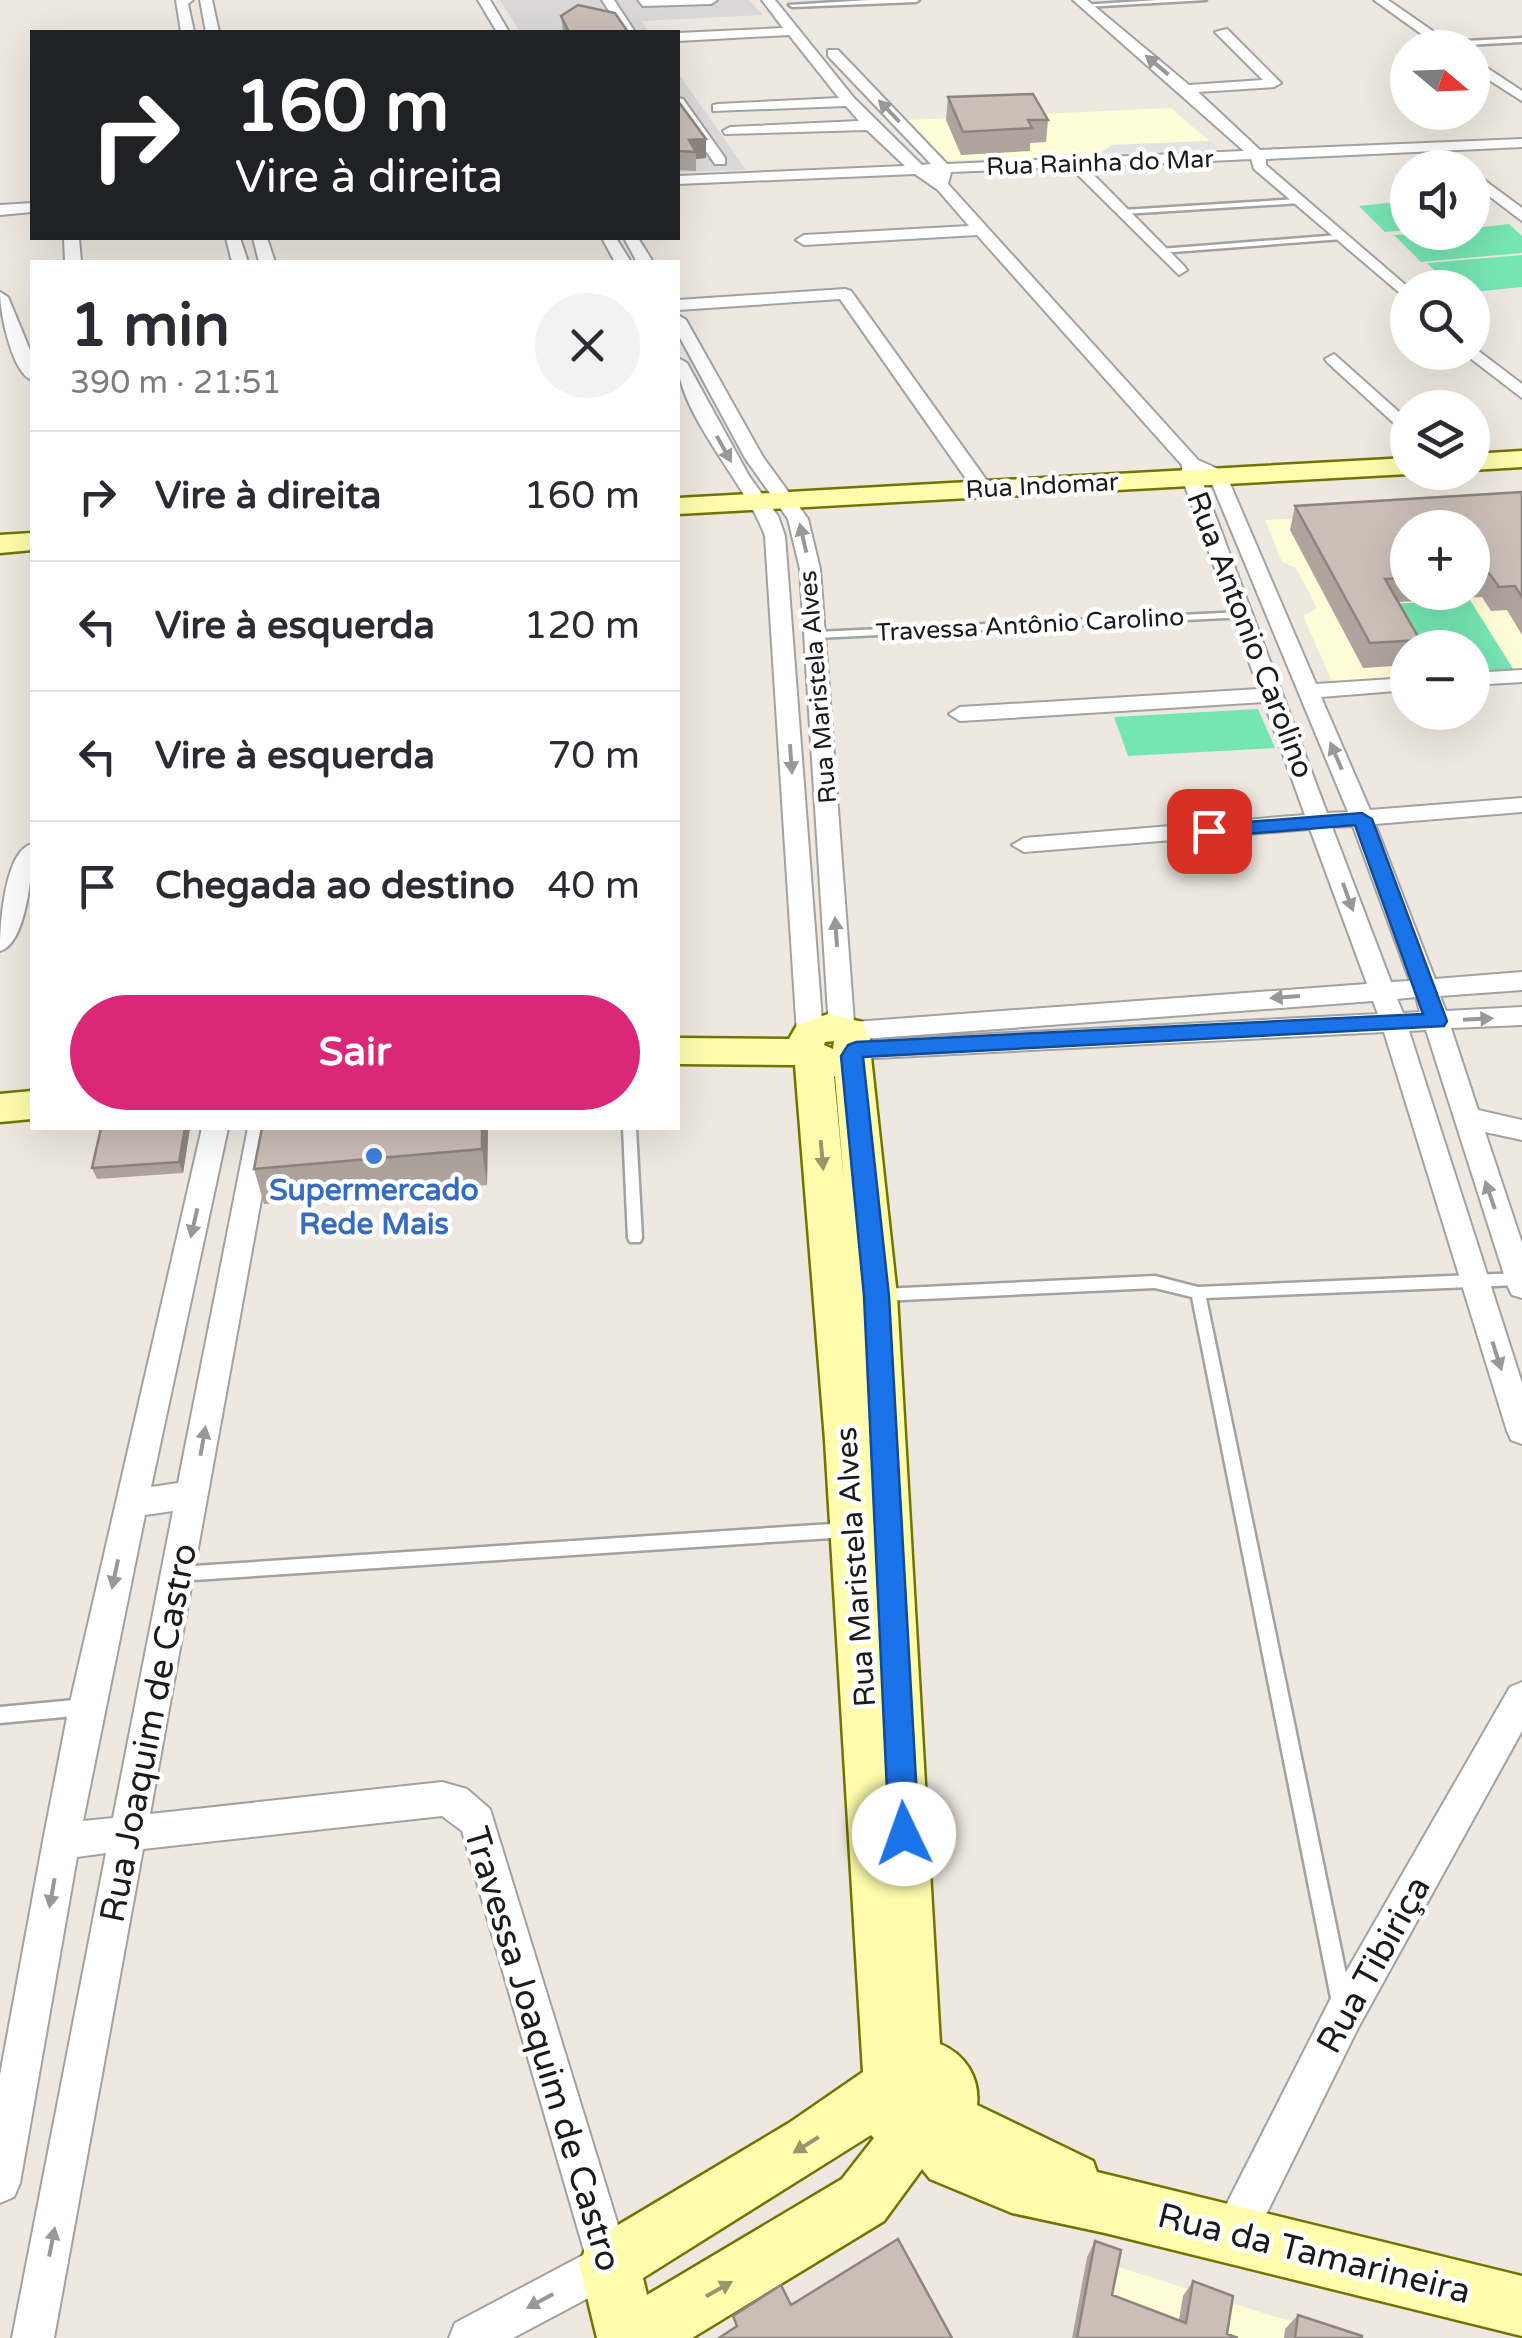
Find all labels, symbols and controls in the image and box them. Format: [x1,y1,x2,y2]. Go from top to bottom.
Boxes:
north arrow [1390,30,1490,130]
map controls [1390,30,1490,730]
one-way arrow [1145,54,1170,76]
text: 160 m [235,66,449,150]
icon: right [70,70,200,200]
one-way arrow [878,100,901,124]
street label: Rua Rainha do Mar [986,144,1215,182]
button: sound [1390,150,1490,250]
text: Vire à direita [235,151,503,205]
button: search [1390,270,1490,370]
text: 1 min [70,290,230,362]
button: close [535,293,640,398]
text: 390 m · 21:51 [70,364,282,402]
button: layers [1390,390,1490,490]
one-way arrow [716,434,733,463]
street label: Rua Indomar [965,467,1120,505]
icon: right [70,469,125,524]
text: Vire à direita [155,473,381,519]
text: 160 m [524,473,640,519]
street label: Rua Antonio Carolino [1178,486,1322,784]
button: + [1390,510,1490,610]
one-way arrow [795,522,810,553]
street label: Rua Maristela Alves [793,569,843,805]
icon: left [70,599,125,654]
street label: Travessa Antônio Carolino [875,602,1185,648]
text: Vire à esquerda [155,603,435,649]
text: 120 m [524,603,640,649]
button: − [1390,630,1490,730]
icon: left [70,729,125,784]
text: Vire à esquerda [155,733,435,779]
text: 70 m [548,733,640,779]
one-way arrow [1328,742,1344,771]
one-way arrow [783,744,799,776]
pin [1167,789,1252,874]
icon: arrive [1182,804,1237,859]
icon: arrive [70,859,125,914]
text: Chegada ao destino [155,863,515,909]
text: 40 m [548,863,640,909]
one-way arrow [1341,883,1356,913]
one-way arrow [828,915,844,947]
one-way arrow [1269,989,1300,1005]
button: Sair [70,995,640,1110]
one-way arrow [1462,1011,1494,1027]
one-way arrow [814,1139,830,1171]
marker: Supermercado Rede Mais [363,1145,385,1167]
place label: Supermercado Rede Mais [269,1172,479,1243]
one-way arrow [1482,1179,1497,1209]
one-way arrow [186,1208,201,1239]
one-way arrow [1491,1341,1506,1371]
one-way arrow [196,1426,212,1457]
street label: Rua Maristela Alves [828,1426,884,1708]
street label: Rua Joaquim de Castro [92,1540,206,1926]
one-way arrow [107,1559,122,1590]
position arrow [852,1782,956,1886]
street label: Travessa Joaquim de Castro [454,1822,630,2276]
street label: Rua Tibiriça [1308,1869,1440,2061]
one-way arrow [44,1877,59,1909]
one-way arrow [792,2135,820,2153]
street label: Rua da Tamarineira [1153,2195,1475,2313]
one-way arrow [45,2226,60,2257]
one-way arrow [704,2281,733,2298]
one-way arrow [525,2292,554,2309]

